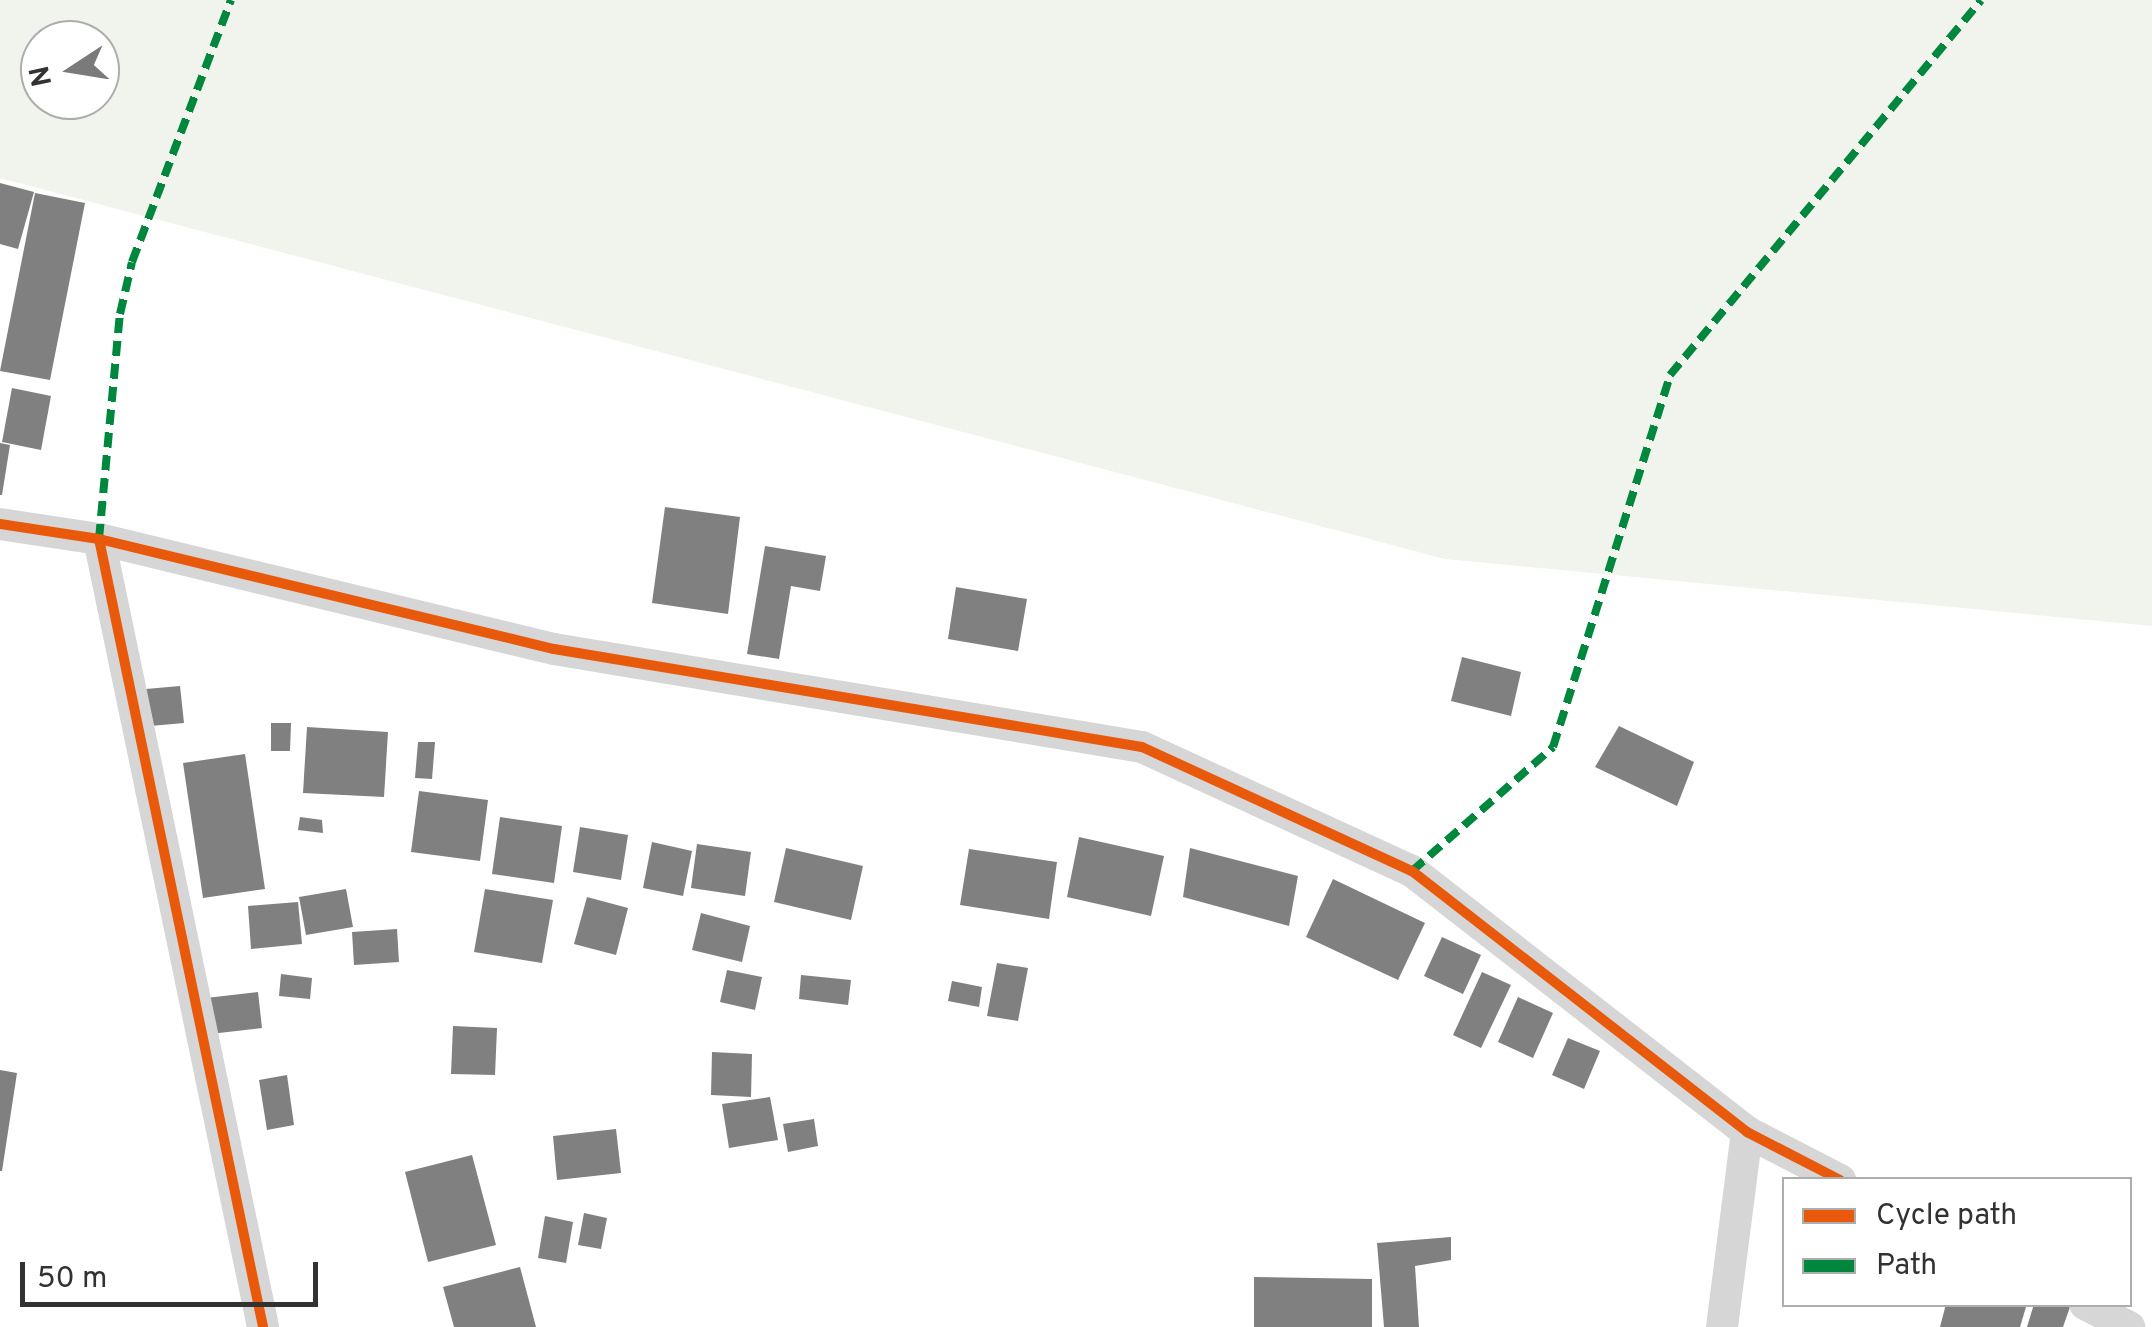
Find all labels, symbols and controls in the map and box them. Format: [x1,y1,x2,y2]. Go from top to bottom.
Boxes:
north arrow [20,20,120,120]
text: N [23,62,62,89]
legend [1782,1177,2132,1307]
text: Cycle path [1876,1198,2017,1235]
scale bar [25,1242,322,1304]
text: Path [1876,1248,1937,1285]
text: 50 m [37,1261,107,1298]

